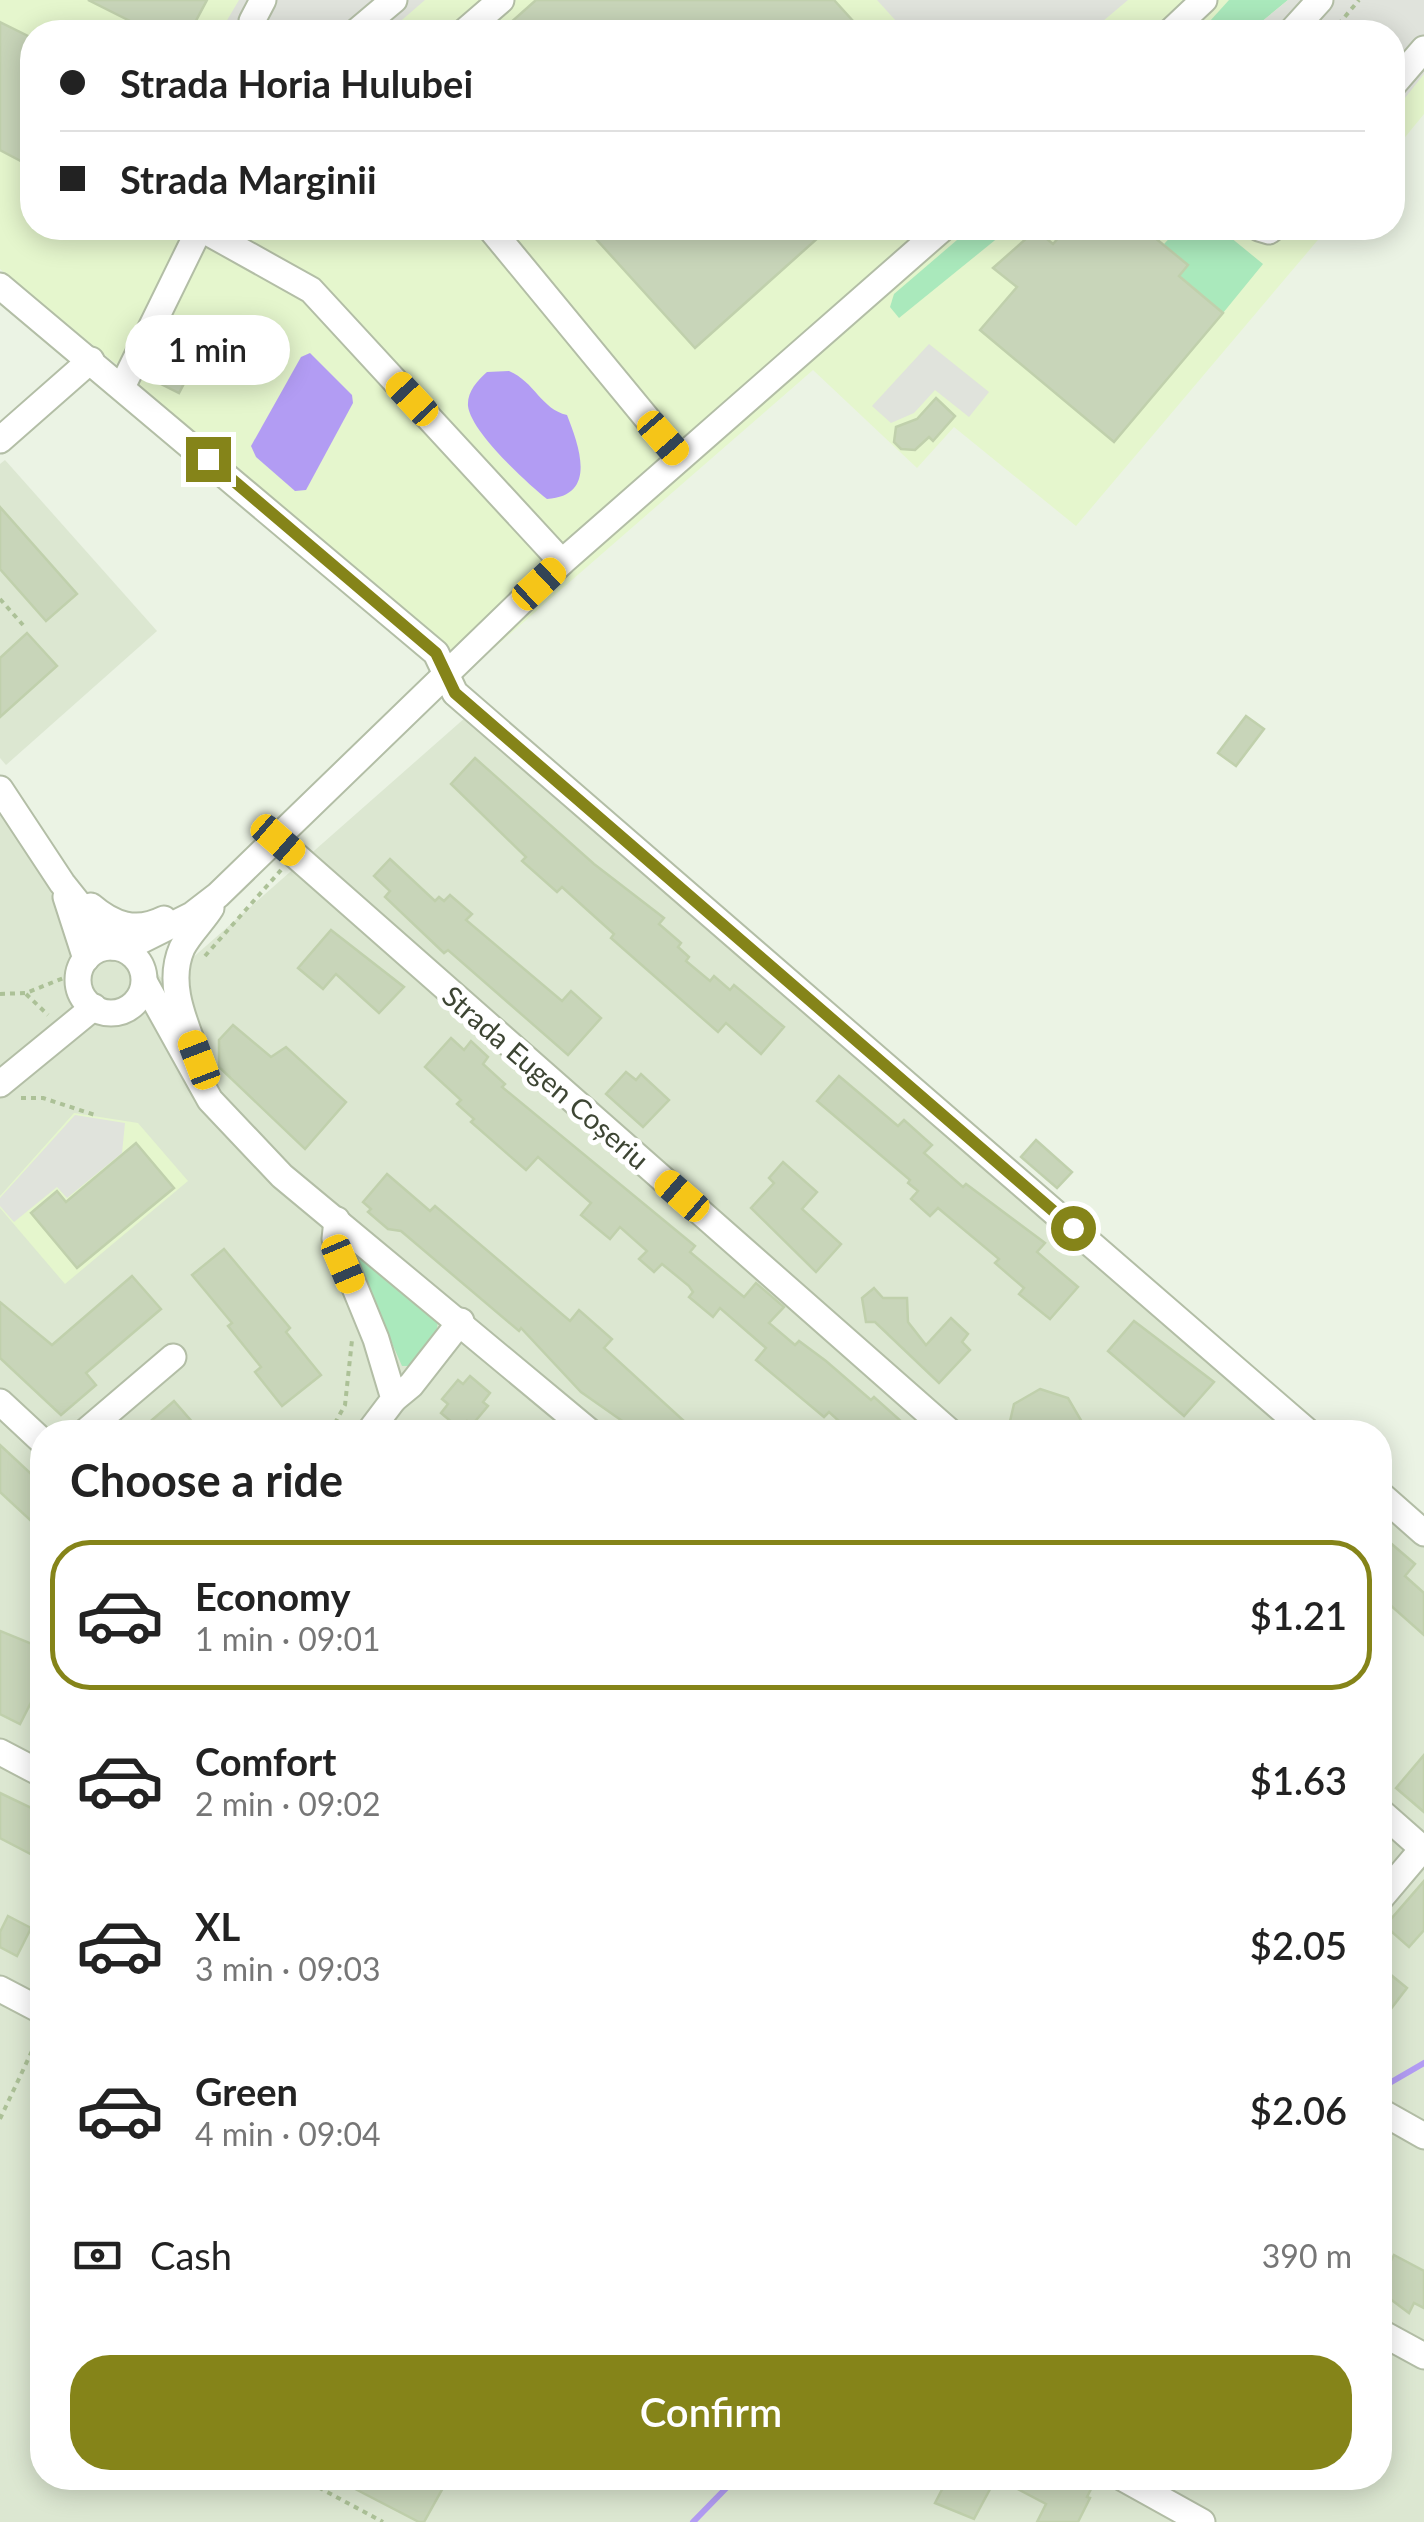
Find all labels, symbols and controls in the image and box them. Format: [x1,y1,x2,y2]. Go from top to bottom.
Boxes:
text: Strada Horia Hulubei [120,60,473,106]
text: Strada Marginii [120,156,377,202]
callout: 1 min [126,314,290,384]
text: 1 min [168,330,247,369]
car [381,367,443,431]
car [632,406,694,470]
route end [186,437,231,482]
car [507,553,571,615]
car [246,809,310,871]
street label: Strada Eugen Coșeriu [436,978,656,1176]
car [174,1027,224,1093]
car [650,1165,714,1227]
route start [1051,1206,1096,1251]
car [317,1231,369,1297]
text: Choose a ride [70,1453,343,1507]
icon: car [75,1570,165,1660]
text: Economy [195,1573,350,1619]
text: $1.21 [1250,1592,1347,1638]
text: 1 min · 09:01 [195,1619,381,1658]
icon: car [75,1735,165,1825]
text: Comfort [195,1738,336,1784]
text: $1.63 [1250,1757,1347,1803]
text: 2 min · 09:02 [195,1784,381,1823]
icon: car [75,1900,165,1990]
text: XL [195,1903,240,1949]
text: $2.05 [1250,1922,1347,1968]
text: 3 min · 09:03 [195,1949,381,1988]
icon: car [75,2065,165,2155]
text: Green [195,2068,298,2114]
text: $2.06 [1250,2087,1347,2133]
text: 4 min · 09:04 [195,2114,381,2153]
icon: cash [70,2228,125,2283]
text: Cash [150,2232,232,2278]
text: 390 m [1262,2236,1352,2275]
button: Confirm [70,2355,1352,2470]

